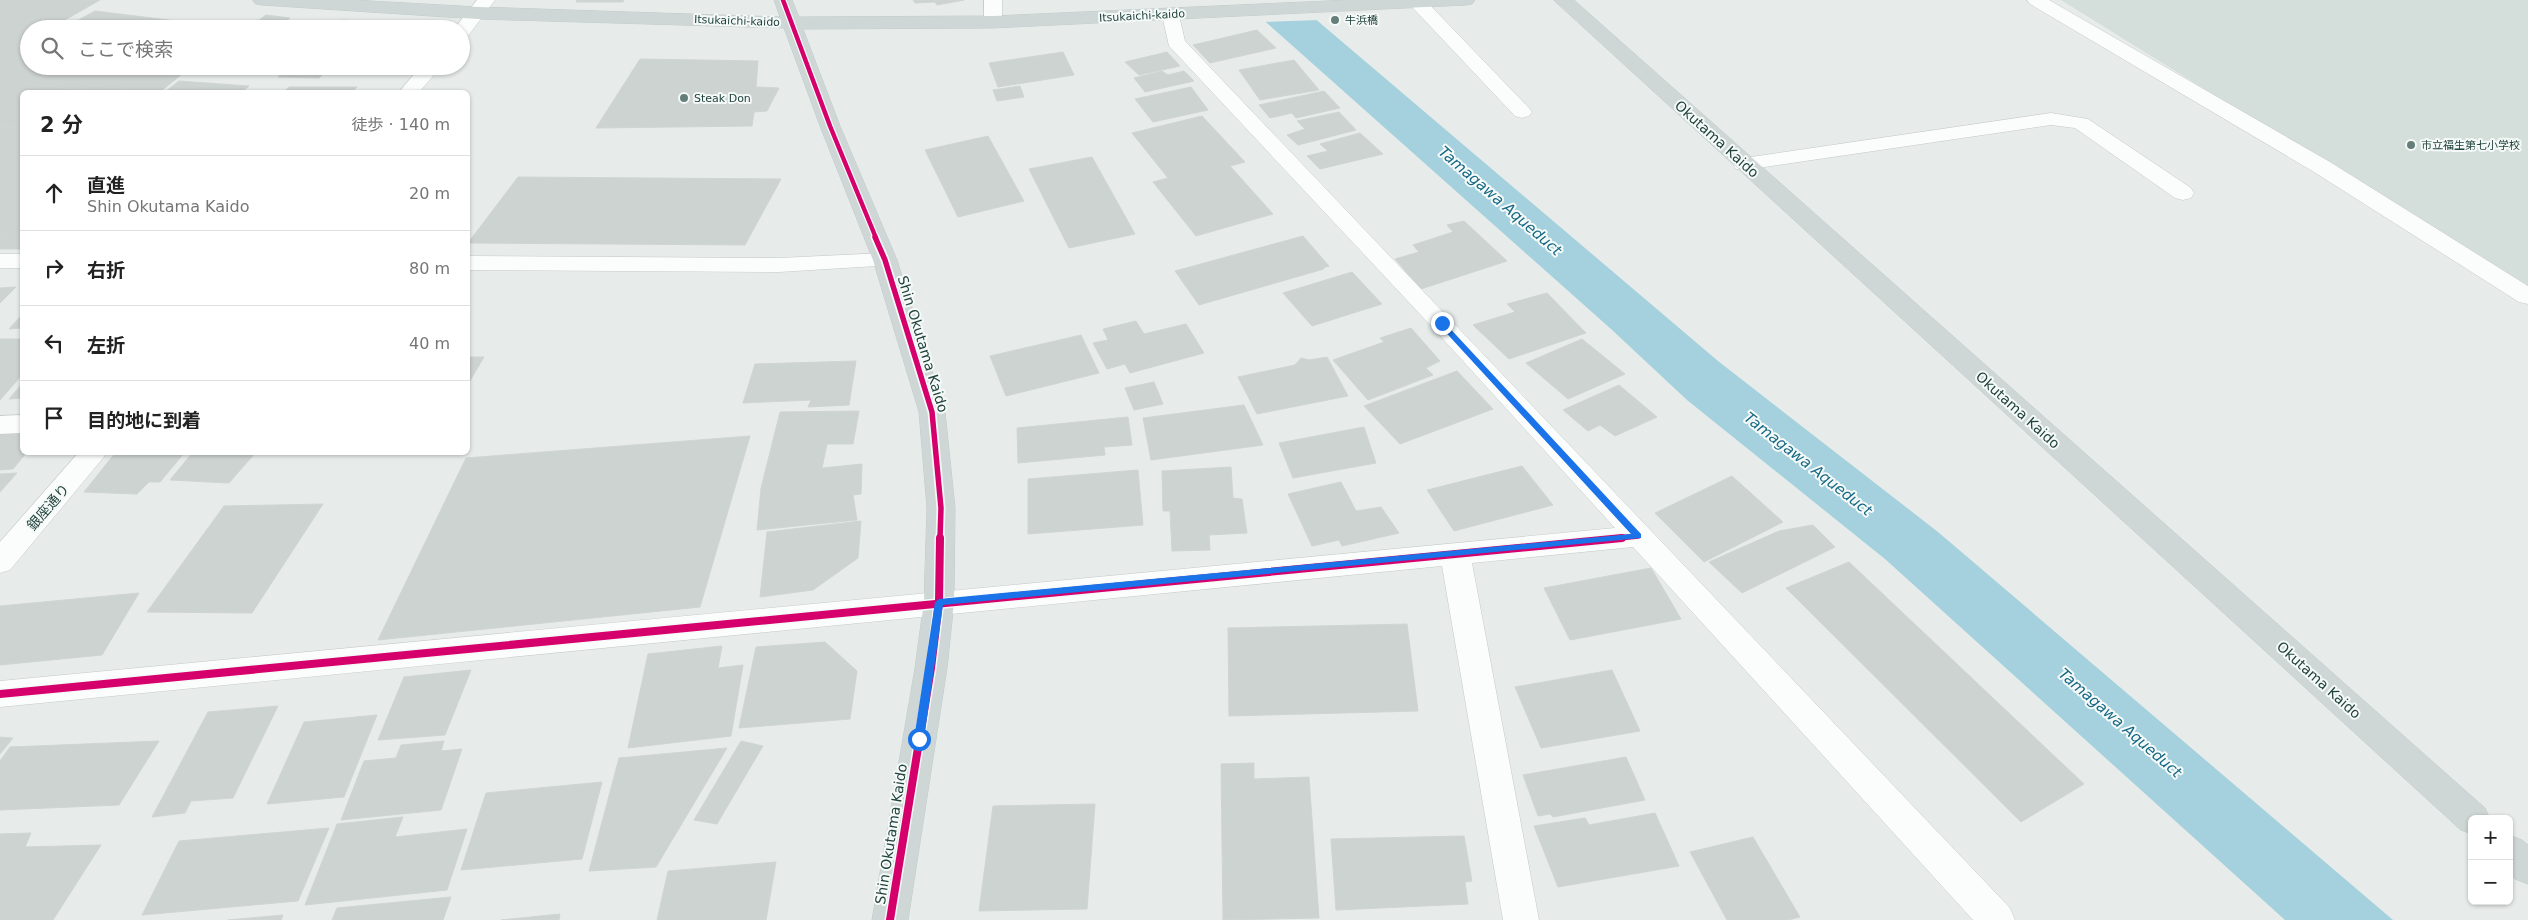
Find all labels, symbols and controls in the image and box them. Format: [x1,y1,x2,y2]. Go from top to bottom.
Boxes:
street label: Itsukaichi-kaido [1099,7,1186,25]
street label: Itsukaichi-kaido [694,13,780,29]
marker: 牛浜橋 [1329,14,1341,26]
place label: 牛浜橋 [1345,14,1378,27]
search box [20,20,470,75]
icon: search [38,34,66,62]
text: ここで検索 [78,38,173,60]
marker: Steak Don [678,92,690,104]
place label: Steak Don [694,92,751,105]
street label: Okutama Kaido [1672,97,1762,181]
text: 2 分 [40,113,83,137]
text: 徒歩 · 140 m [352,115,450,134]
marker: 市立福生第七小学校 [2405,139,2417,151]
place label: 市立福生第七小学校 [2421,139,2520,152]
water label: Tamagawa Aqueduct [1435,143,1566,260]
text: 直進 [87,174,125,196]
icon: ahead [40,179,68,207]
text: 20 m [409,184,450,203]
text: Shin Okutama Kaido [87,197,249,216]
icon: right [40,254,68,282]
text: 右折 [87,259,125,281]
text: 80 m [409,259,450,278]
street label: Shin Okutama Kaido [895,274,951,414]
route end [1431,312,1454,335]
icon: left [40,329,68,357]
text: 左折 [87,334,125,356]
text: 40 m [409,334,450,353]
street label: Okutama Kaido [1973,368,2063,452]
icon: arrive [40,404,68,432]
text: 目的地に到着 [87,409,201,431]
water label: Tamagawa Aqueduct [1741,409,1876,520]
street label: 銀座通り [24,481,72,533]
street label: Okutama Kaido [2274,638,2364,722]
water label: Tamagawa Aqueduct [2055,665,2186,782]
route start [908,728,931,751]
street label: Shin Okutama Kaido [872,763,910,905]
map controls [2468,815,2513,905]
button: + [2468,815,2513,860]
button: − [2468,860,2513,905]

